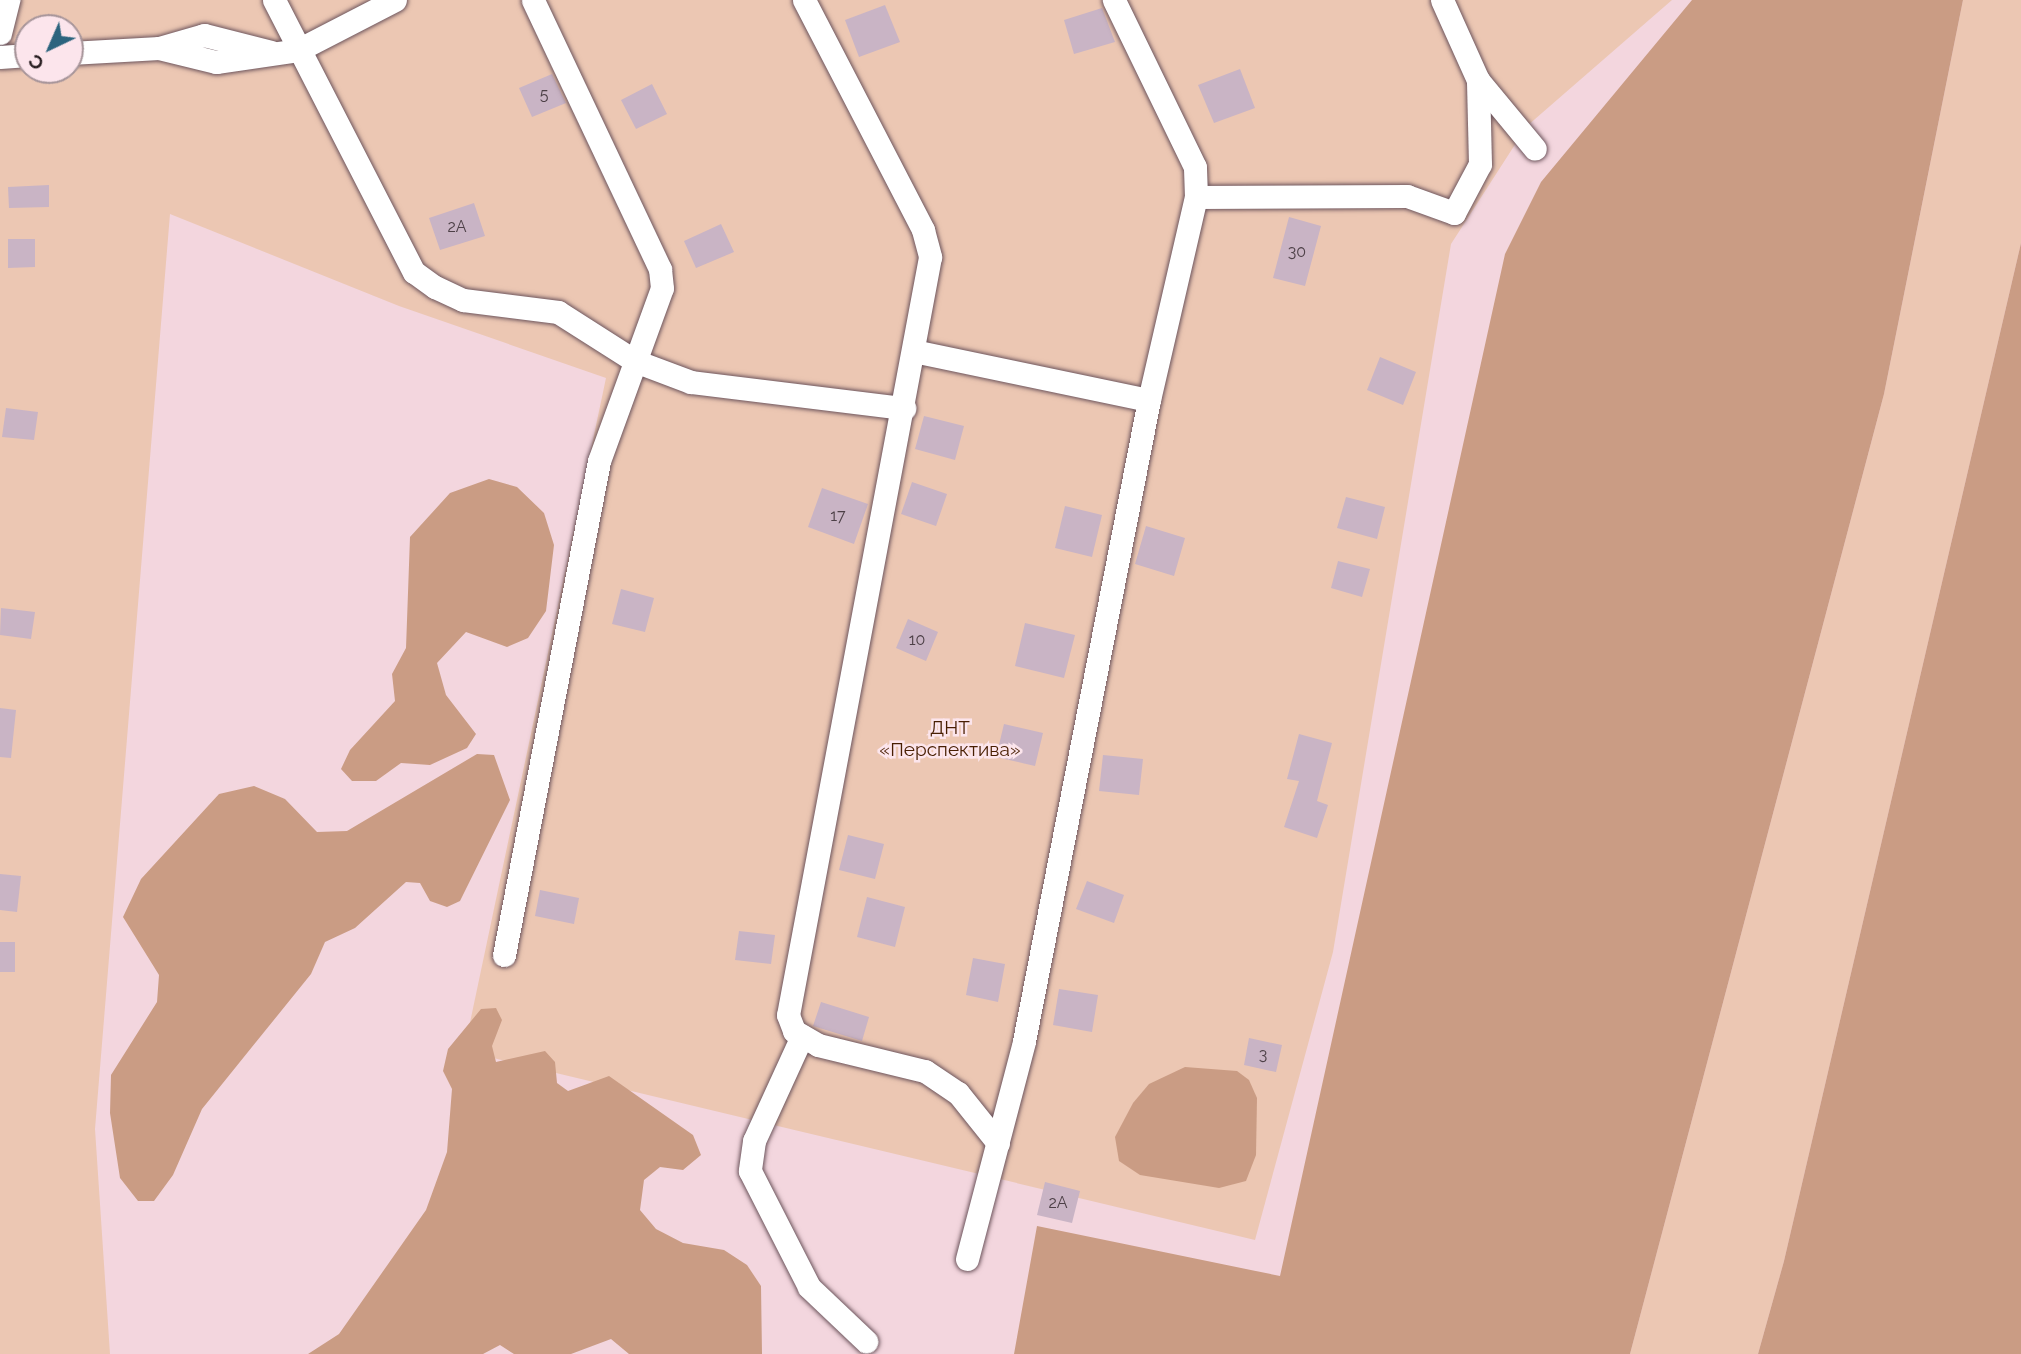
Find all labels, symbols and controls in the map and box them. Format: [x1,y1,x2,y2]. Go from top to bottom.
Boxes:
north arrow [14,14,84,84]
text: С [23,50,48,75]
house number: 5 [540,85,548,105]
house number: 2А [447,217,467,237]
house number: 30 [1288,242,1306,262]
house number: 17 [830,506,846,526]
house number: 10 [909,630,925,650]
park label: ДНТ «Перспектива» [879,717,1021,761]
house number: 3 [1259,1045,1267,1065]
house number: 2А [1048,1193,1068,1213]

